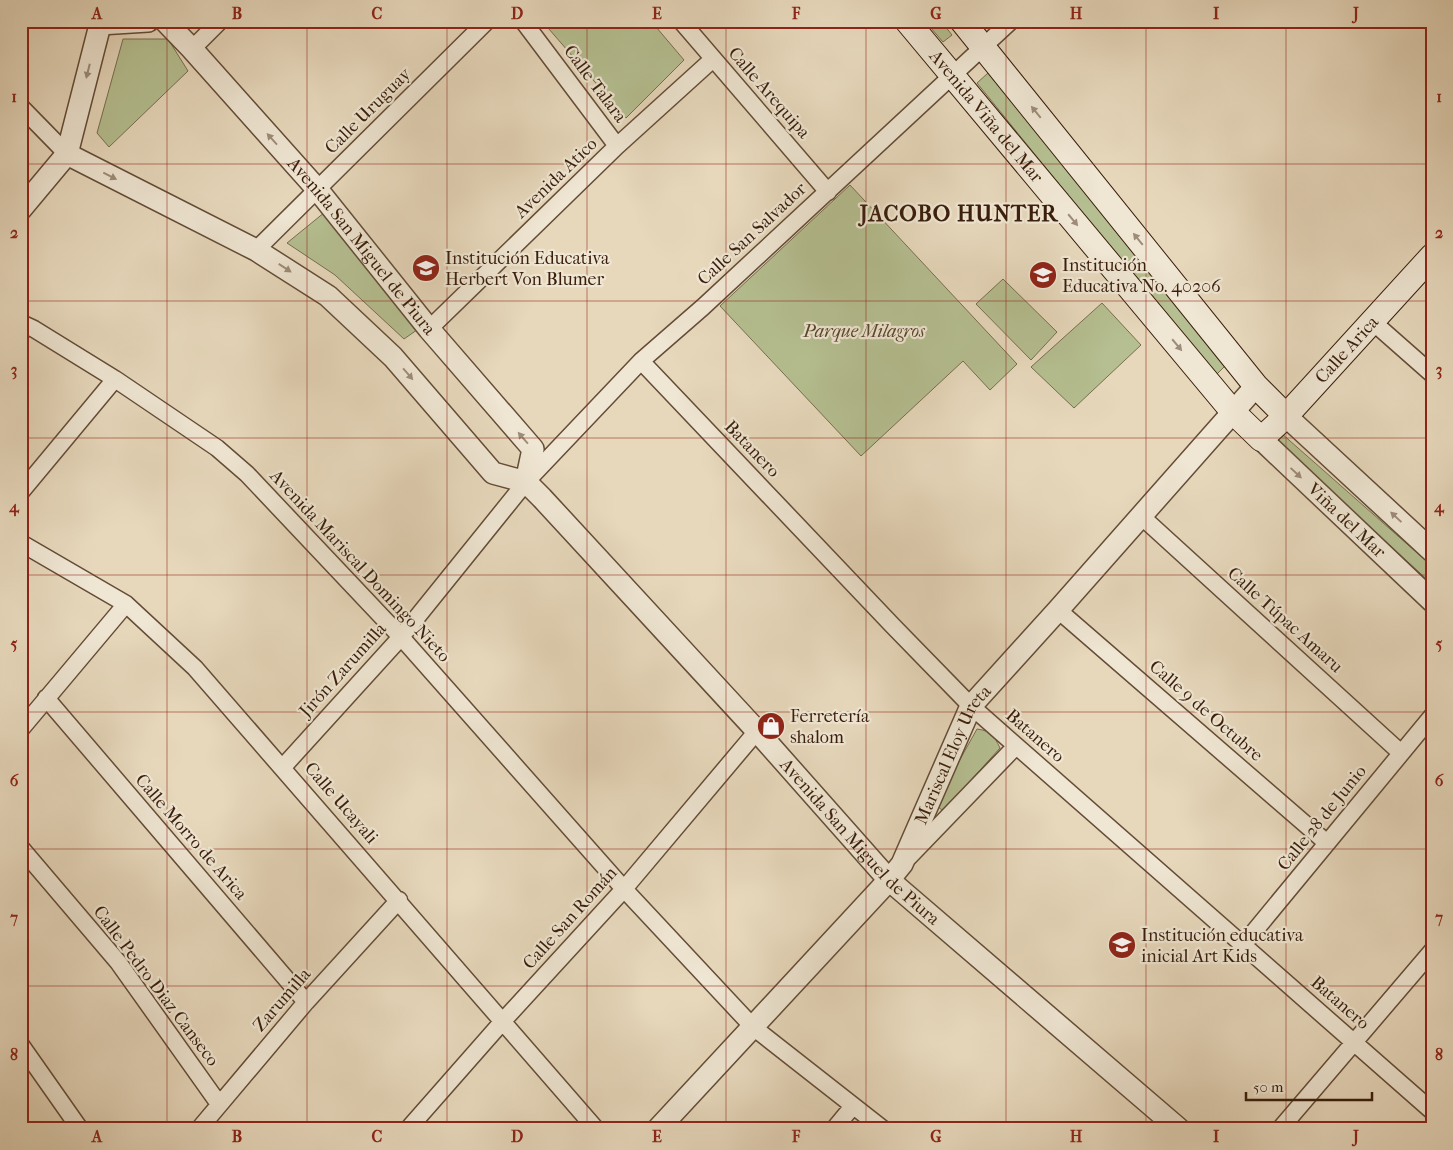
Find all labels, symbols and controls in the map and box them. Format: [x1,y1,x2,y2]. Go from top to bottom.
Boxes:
text: A [91,4,103,23]
text: B [232,4,242,23]
text: C [372,4,383,23]
text: D [511,4,523,23]
text: E [652,4,662,23]
text: F [791,4,801,23]
text: G [930,4,942,23]
text: H [1070,4,1083,23]
text: I [1213,4,1220,23]
text: J [1351,4,1359,24]
street label: Calle Talara [559,41,631,127]
street label: Calle Arequipa [724,43,815,143]
street label: Avenida Viña del Mar [925,45,1048,187]
street label: Calle Uruguay [321,63,416,158]
one-way arrow [84,64,92,79]
text: 1 [11,87,17,106]
text: 1 [1436,87,1442,106]
one-way arrow [1030,106,1041,119]
one-way arrow [266,133,278,145]
street label: Avenida Atico [510,133,602,223]
street label: Avenida San Miguel de Piura [283,152,440,340]
one-way arrow [103,172,118,180]
street label: Calle San Salvador [693,178,811,290]
district label: JACOBO HUNTER [858,201,1059,227]
one-way arrow [1067,213,1078,226]
text: 2 [10,223,18,242]
text: 2 [1435,223,1443,242]
one-way arrow [1132,232,1143,245]
place label: Institución Educativa Herbert Von Blumer [445,248,610,290]
school or university icon: Institución Educativa Herbert Von Blumer [411,253,441,283]
place label: Institución Educativa No. 40206 [1062,255,1221,297]
school or university icon: Institución Educativa No. 40206 [1028,260,1058,290]
one-way arrow [278,264,291,273]
street label: Calle Arica [1311,311,1383,388]
park label: Parque Milagros [802,321,925,342]
one-way arrow [1171,339,1182,351]
text: 3 [11,360,17,380]
text: 3 [1436,360,1442,380]
one-way arrow [402,367,413,380]
street label: Batanero [720,416,784,482]
one-way arrow [517,431,528,444]
street label: Avenida Mariscal Domingo Nieto [265,465,455,666]
one-way arrow [1290,467,1302,479]
street label: Viña del Mar [1303,478,1390,562]
text: 4 [8,497,20,517]
text: 4 [1433,497,1445,517]
one-way arrow [1390,512,1402,523]
street label: Calle Túpac Amaru [1223,563,1347,677]
street label: Jirón Zarumilla [294,618,391,723]
text: 5 [11,634,18,653]
text: 5 [1436,634,1443,653]
street label: Calle 9 de Octubre [1145,656,1267,766]
street label: Mariscal Eloy Ureta [910,680,996,828]
street label: Batanero [1001,705,1069,767]
place label: Ferretería shalom [790,706,870,748]
shop icon: Ferretería shalom [756,711,786,741]
street label: Avenida San Miguel de Piura [775,753,945,930]
street label: Calle Ucayali [300,758,382,849]
street label: Calle 28 de Junio [1273,761,1371,875]
street label: Calle Morro de Arica [131,770,252,905]
text: 6 [10,771,19,790]
text: 6 [1435,771,1444,790]
street label: Calle San Román [519,862,622,974]
street label: Calle Pedro Diaz Canseco [89,902,223,1070]
text: 7 [9,908,18,927]
text: 7 [1434,908,1443,927]
place label: Institución educativa inicial Art Kids [1141,925,1304,967]
school or university icon: Institución educativa inicial Art Kids [1107,930,1137,960]
street label: Zarumilla [249,964,316,1036]
street label: Batanero [1306,972,1374,1034]
text: 8 [10,1045,18,1064]
text: 8 [1435,1045,1443,1064]
scale bar [1246,1070,1372,1102]
text: 50 m [1253,1078,1284,1096]
text: A [91,1127,103,1146]
text: B [232,1127,242,1146]
text: C [372,1127,383,1146]
text: D [511,1127,523,1146]
text: E [652,1127,662,1146]
text: F [791,1127,801,1146]
text: G [930,1127,942,1146]
text: H [1070,1127,1083,1146]
text: I [1213,1127,1220,1146]
text: J [1351,1127,1359,1147]

